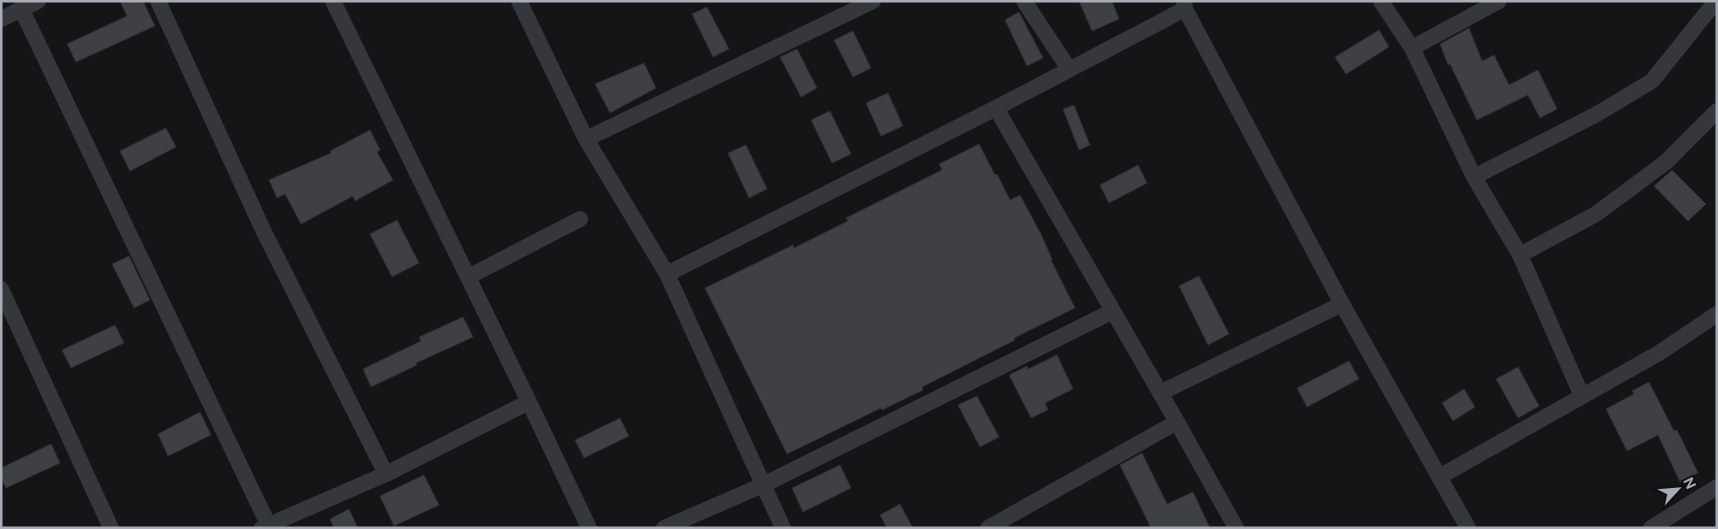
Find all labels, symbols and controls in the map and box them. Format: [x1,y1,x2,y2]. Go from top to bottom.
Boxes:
north arrow [1653,464,1703,514]
text: N [1680,475,1699,492]

